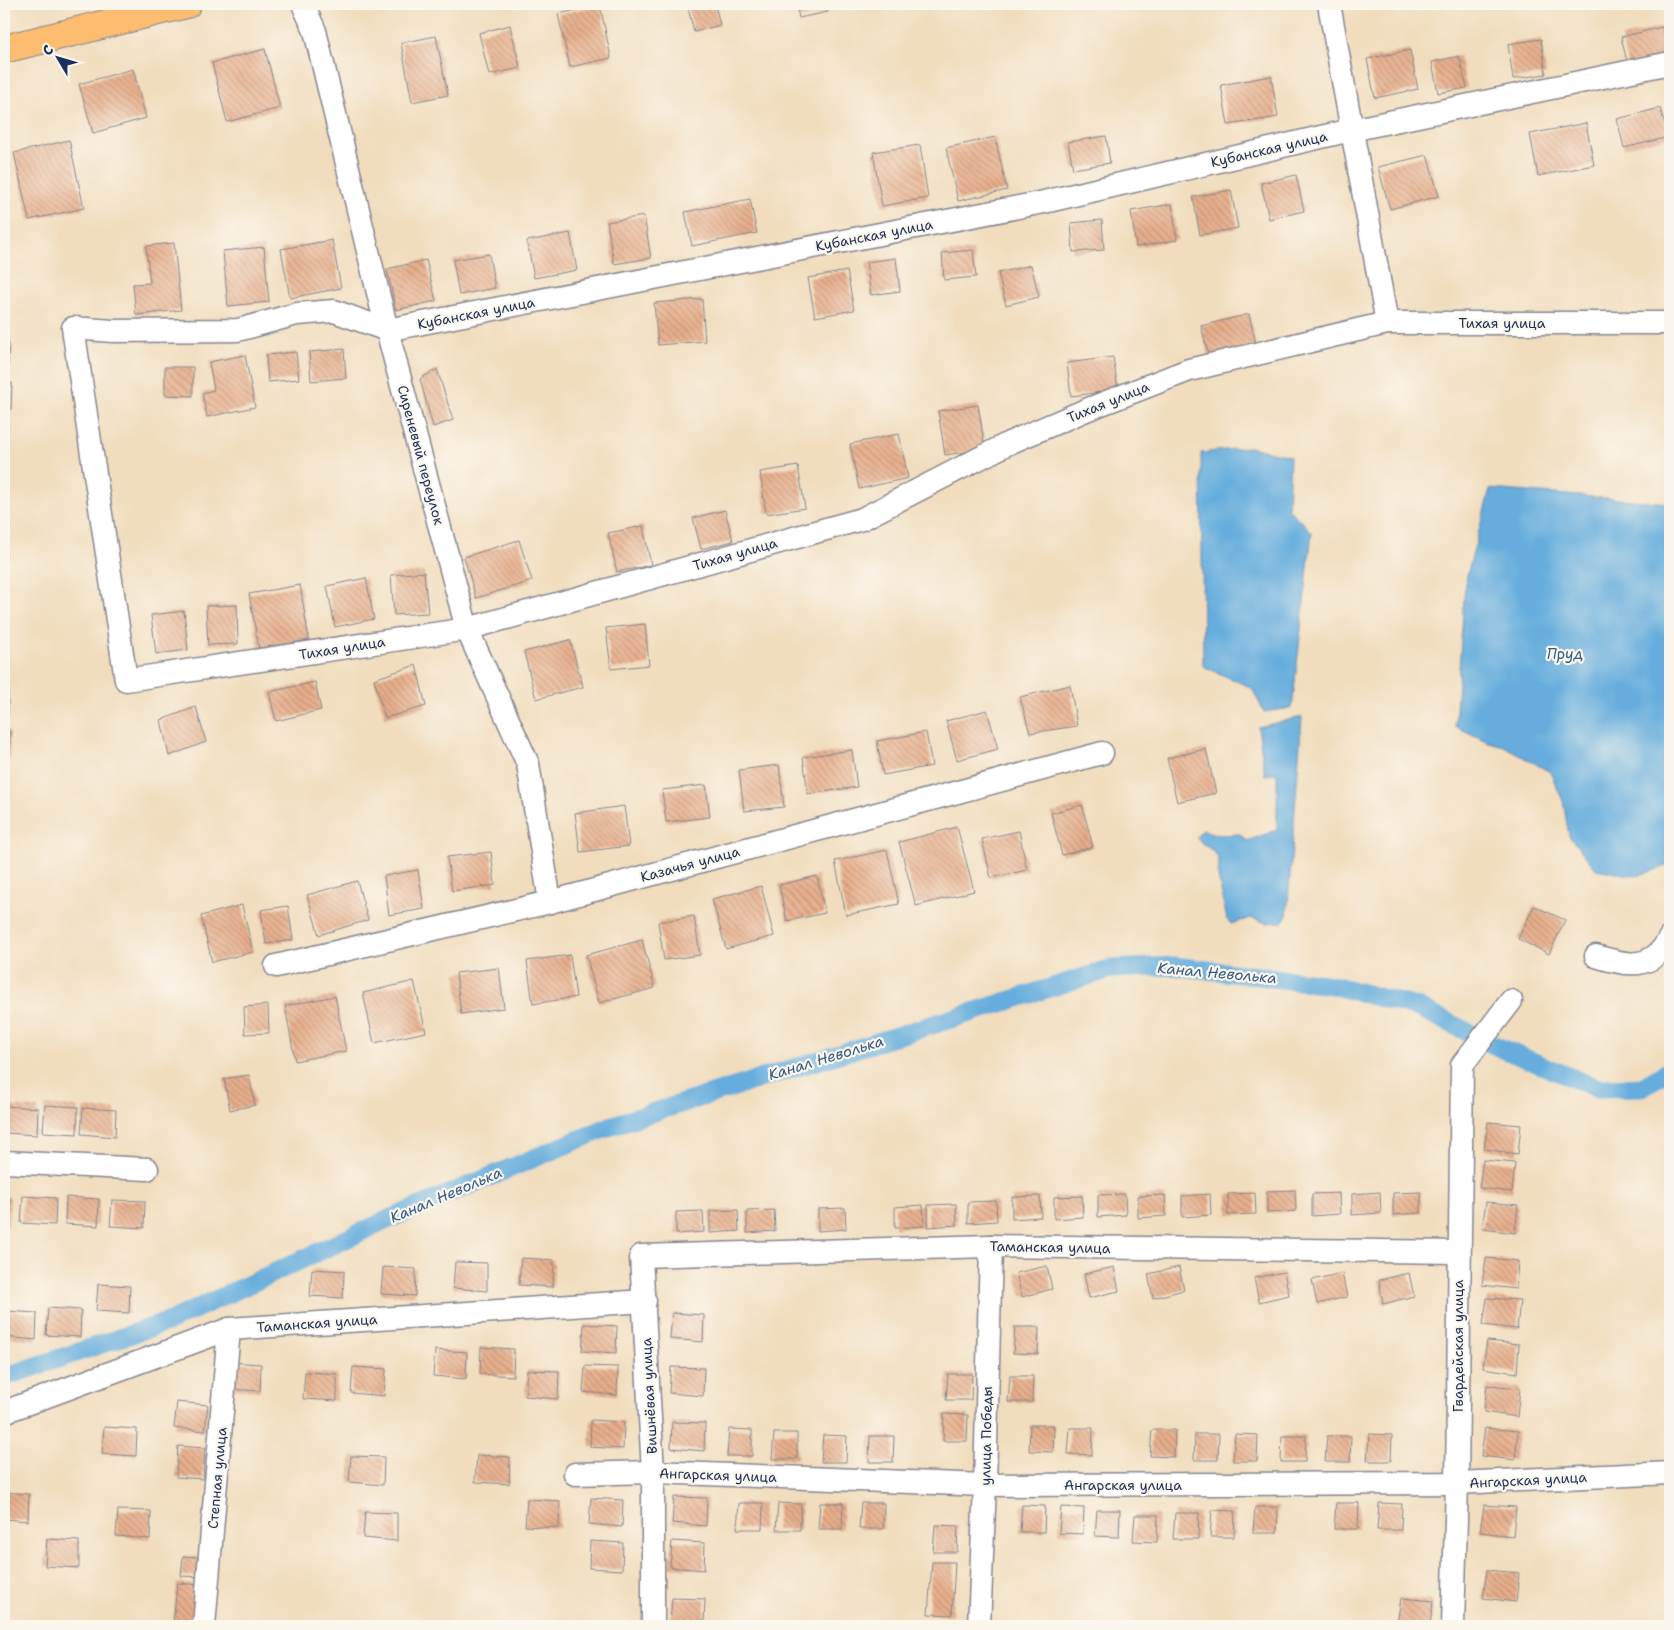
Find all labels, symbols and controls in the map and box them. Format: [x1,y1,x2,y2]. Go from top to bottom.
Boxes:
north arrow [32,32,82,82]
text: С [38,41,57,59]
street label: Кубанская улица [1209,127,1329,171]
street label: Кубанская улица [814,215,934,255]
street label: Кубанская улица [416,293,536,333]
street label: Тихая улица [1458,314,1546,332]
street label: Тихая улица [1064,377,1152,427]
street label: Сиреневый переулок [394,383,448,527]
street label: Тихая улица [691,533,780,575]
street label: Тихая улица [298,632,387,664]
water label: Пруд [1547,644,1583,664]
street label: Казачья улица [638,842,742,886]
water label: Канал Неволька [1156,958,1278,988]
water label: Канал Неволька [766,1031,886,1085]
water label: Канал Неволька [387,1162,505,1228]
street label: Таманская улица [989,1237,1111,1257]
street label: Гвардейская улица [1449,1280,1467,1412]
street label: Таманская улица [256,1310,378,1336]
street label: Вишнёвая улица [637,1337,661,1455]
street label: улица Победы [976,1386,996,1486]
street label: Степная улица [204,1426,230,1530]
street label: Ангарская улица [659,1464,777,1486]
street label: Ангарская улица [1469,1468,1588,1492]
street label: Ангарская улица [1064,1476,1182,1494]

